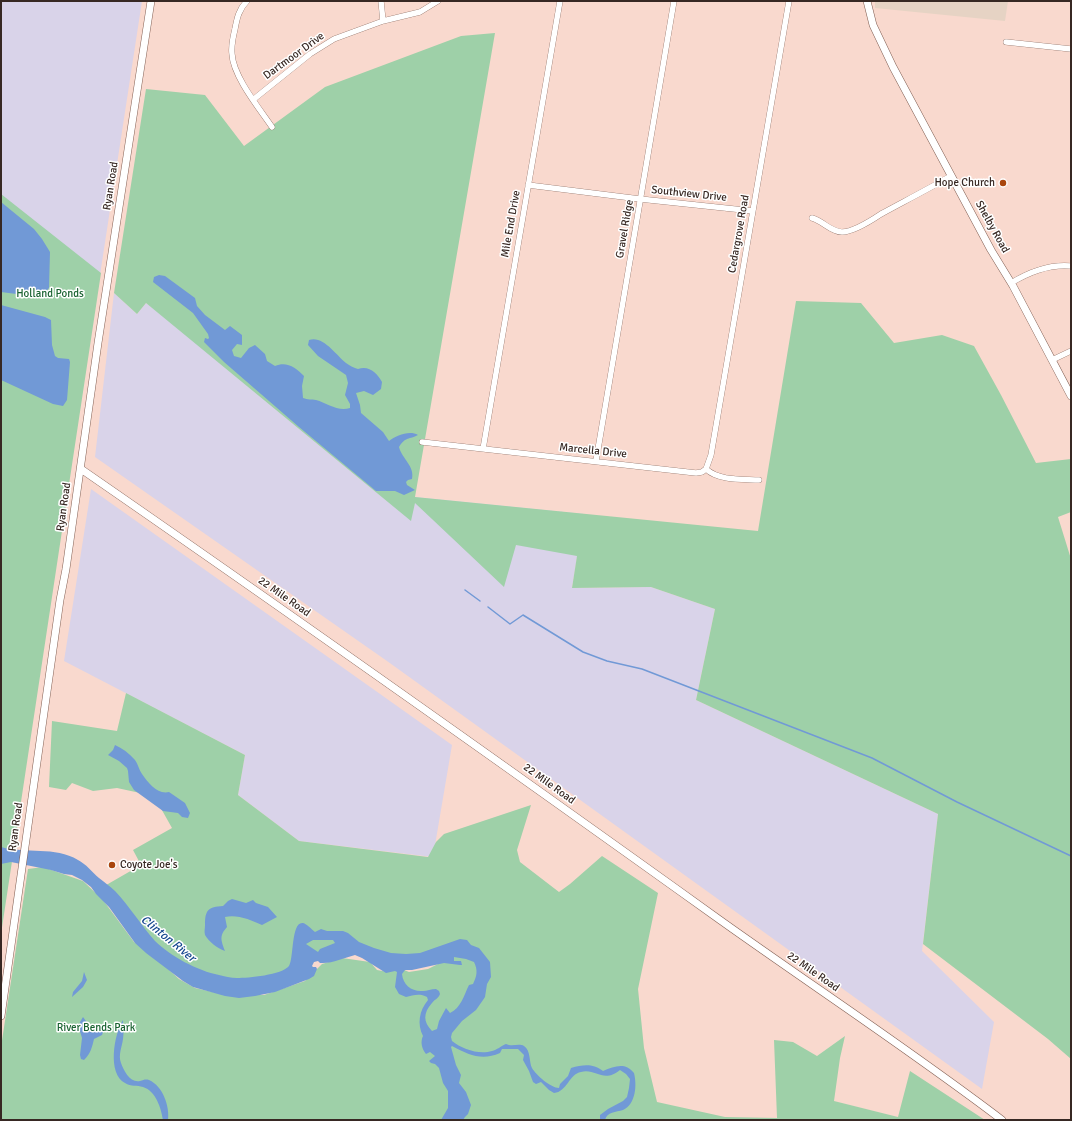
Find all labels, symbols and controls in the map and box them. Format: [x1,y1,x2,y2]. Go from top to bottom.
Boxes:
street label: Dartmoor Drive [261,29,327,83]
street label: Ryan Road [101,161,121,211]
place label: Hope Church [934,176,995,190]
marker: Hope Church [998,178,1008,188]
street label: Southview Drive [651,183,727,205]
street label: Mile End Drive [499,189,523,259]
street label: Cedargrove Road [726,194,752,274]
street label: Gravel Ridge [613,199,637,259]
street label: Shelby Road [972,199,1012,255]
park label: Holland Ponds [16,287,84,301]
street label: Marcella Drive [559,441,627,461]
street label: Ryan Road [54,482,74,532]
street label: 22 Mile Road [255,574,313,620]
street label: 22 Mile Road [521,761,577,807]
street label: Ryan Road [6,802,26,852]
place label: Coyote Joe's [120,858,178,872]
marker: Coyote Joe's [107,860,117,870]
water label: Clinton River [138,913,198,965]
street label: 22 Mile Road [784,949,842,995]
park label: River Bends Park [57,1021,135,1035]

